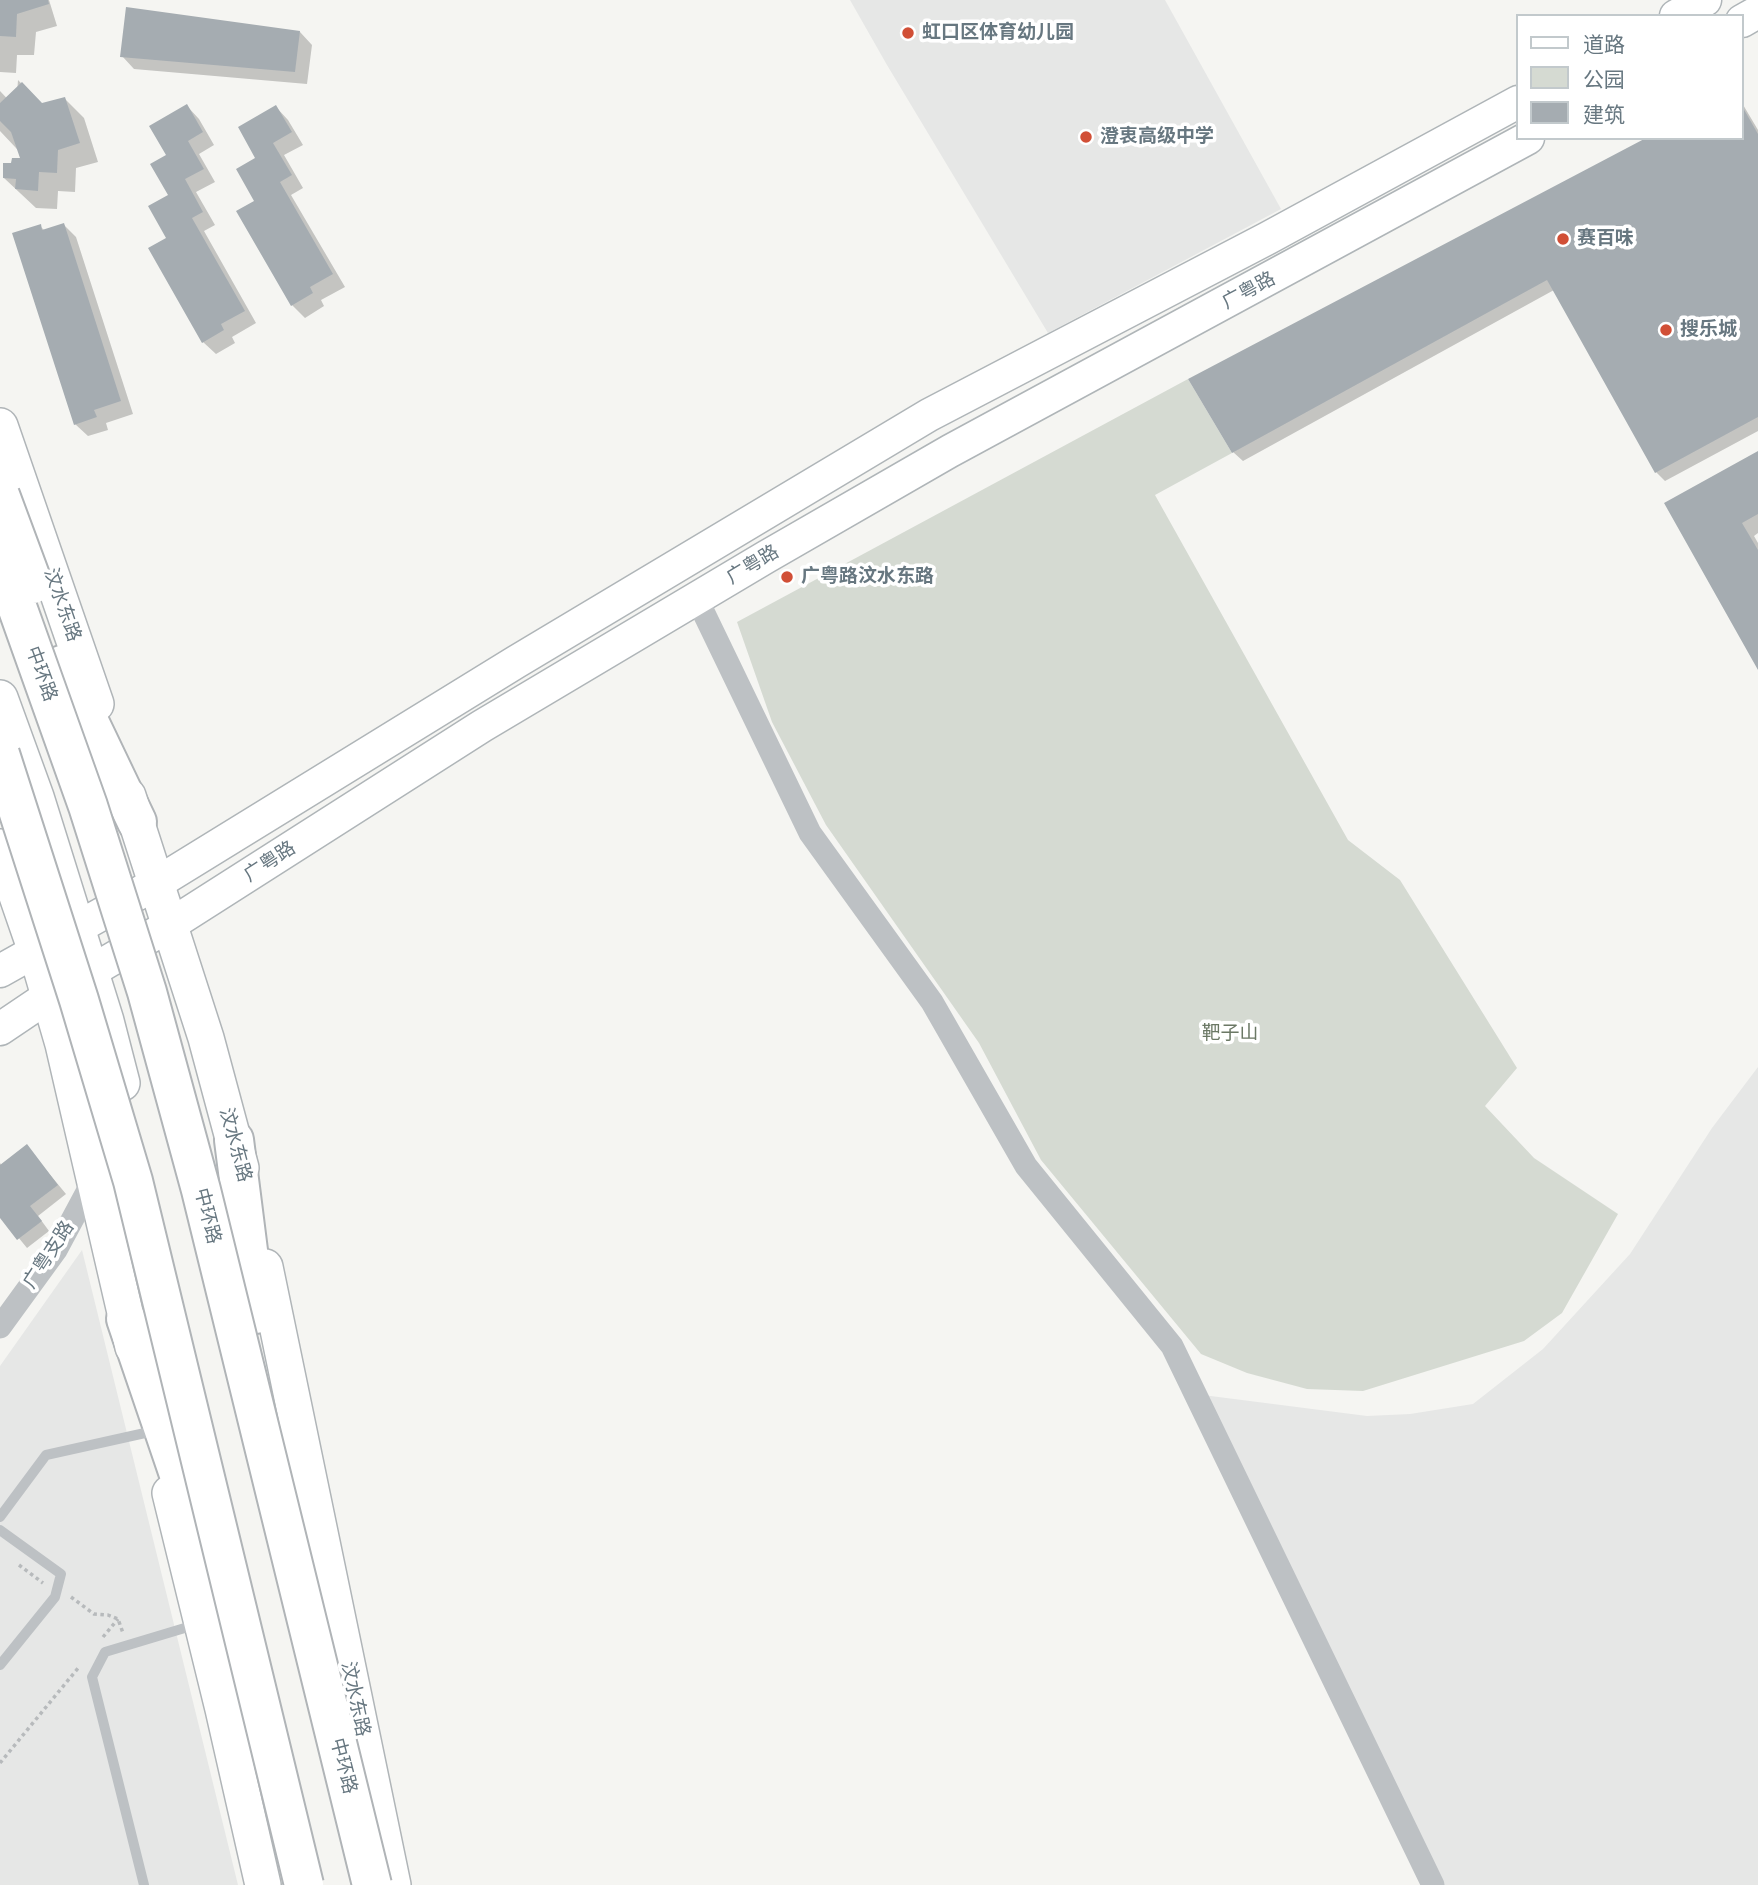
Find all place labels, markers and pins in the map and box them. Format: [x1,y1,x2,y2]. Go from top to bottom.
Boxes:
place label: 虹口区体育幼儿园 [922,22,1074,44]
marker: 虹口区体育幼儿园 [900,25,916,41]
place label: 澄衷高级中学 [1100,126,1214,148]
marker: 澄衷高级中学 [1078,129,1094,145]
place label: 赛百味 [1577,228,1634,250]
marker: 赛百味 [1555,231,1571,247]
place label: 搜乐城 [1680,319,1737,341]
marker: 搜乐城 [1658,322,1674,338]
place label: 广粤路汶水东路 [801,566,934,588]
marker: 广粤路汶水东路 [779,569,795,585]

